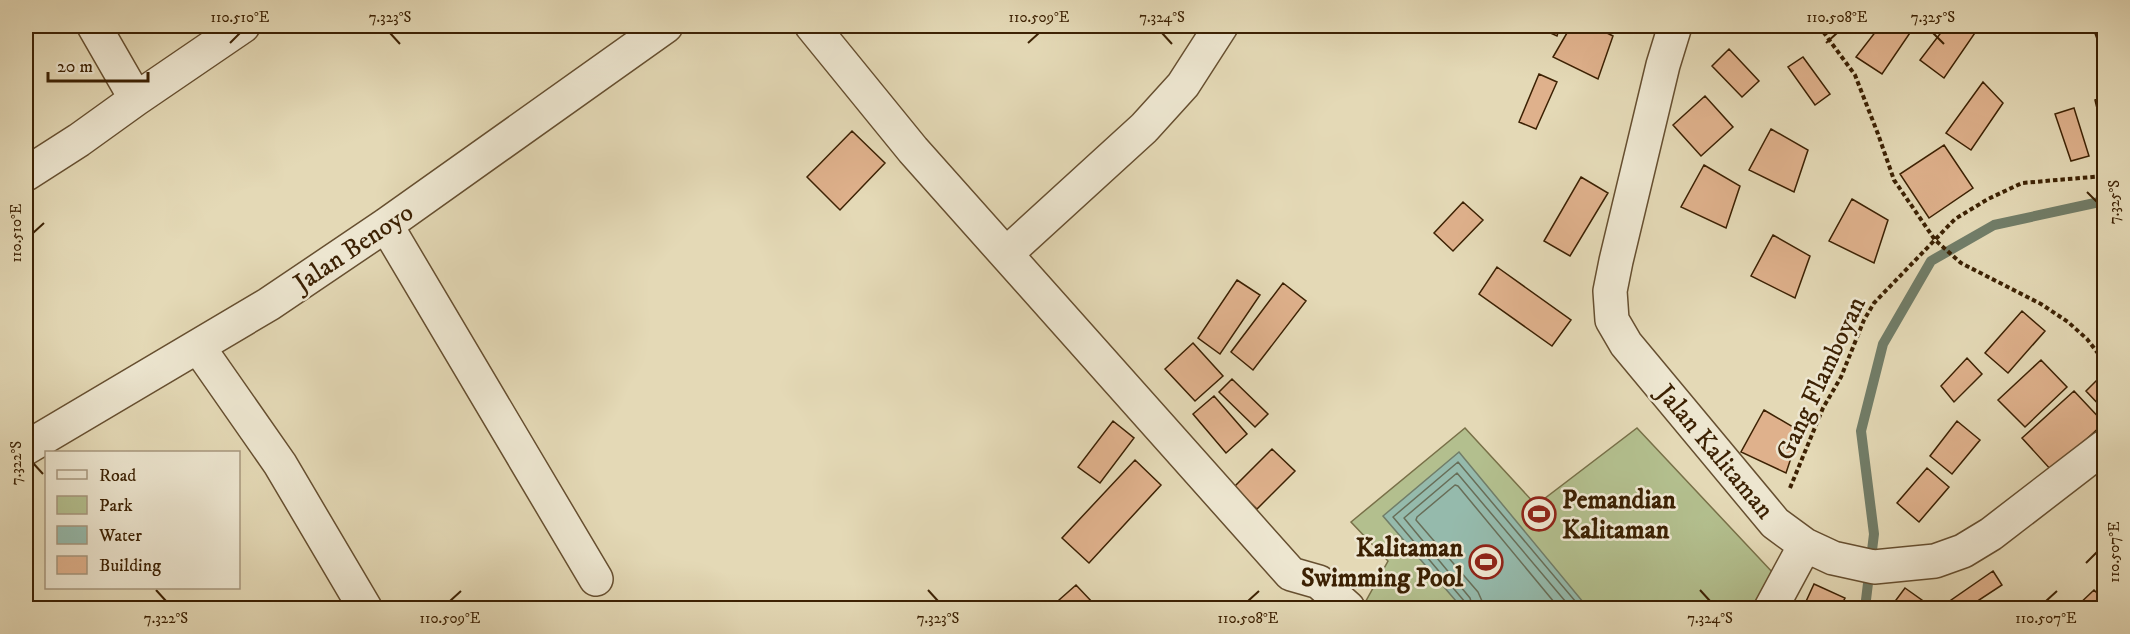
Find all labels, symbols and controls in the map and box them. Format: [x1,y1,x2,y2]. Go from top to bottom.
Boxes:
text: 110.510°E [211,8,270,27]
text: 7.323°S [369,8,411,27]
text: 110.509°E [1009,8,1070,27]
text: 7.324°S [1139,8,1185,27]
text: 110.508°E [1807,8,1868,27]
text: 7.325°S [1911,8,1955,27]
scale bar [48,45,148,83]
text: 20 m [57,56,93,78]
text: 7.325°S [2105,180,2124,224]
street label: Jalan Benoyo [286,196,420,301]
text: 110.510°E [7,203,26,262]
street label: Gang Flamboyan [1769,291,1874,466]
street label: Jalan Kalitaman [1648,376,1781,527]
text: 7.322°S [7,441,26,485]
legend [45,451,240,589]
text: Road [99,465,136,487]
place label: Pemandian Kalitaman [1562,484,1676,547]
text: Park [99,495,133,517]
sports icon: Pemandian Kalitaman [1521,496,1557,532]
text: 110.507°E [2105,521,2124,583]
text: Water [98,525,142,547]
place label: Kalitaman Swimming Pool [1301,532,1464,595]
sports icon: Kalitaman Swimming Pool [1468,544,1504,580]
text: Building [99,555,161,577]
text: 7.322°S [144,609,188,628]
text: 110.509°E [420,609,481,628]
text: 7.323°S [917,609,959,628]
text: 110.508°E [1218,609,1279,628]
text: 7.324°S [1687,609,1733,628]
text: 110.507°E [2015,609,2077,628]

